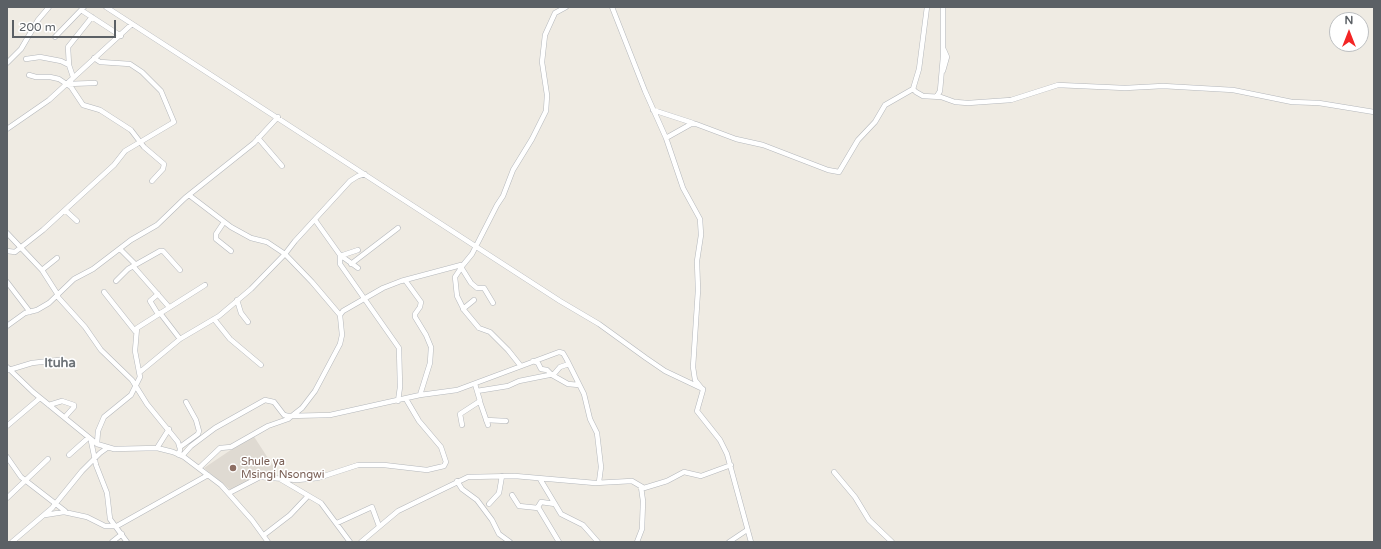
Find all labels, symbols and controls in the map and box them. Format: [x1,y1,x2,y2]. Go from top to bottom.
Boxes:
scale bar [14,12,118,38]
north arrow [1329,12,1369,52]
text: N [1345,14,1353,27]
text: 200 m [19,20,56,34]
district label: Ituha [44,356,76,372]
place label: Shule ya Msingi Nsongwi [241,455,325,481]
marker: Shule ya Msingi Nsongwi [228,463,238,473]

